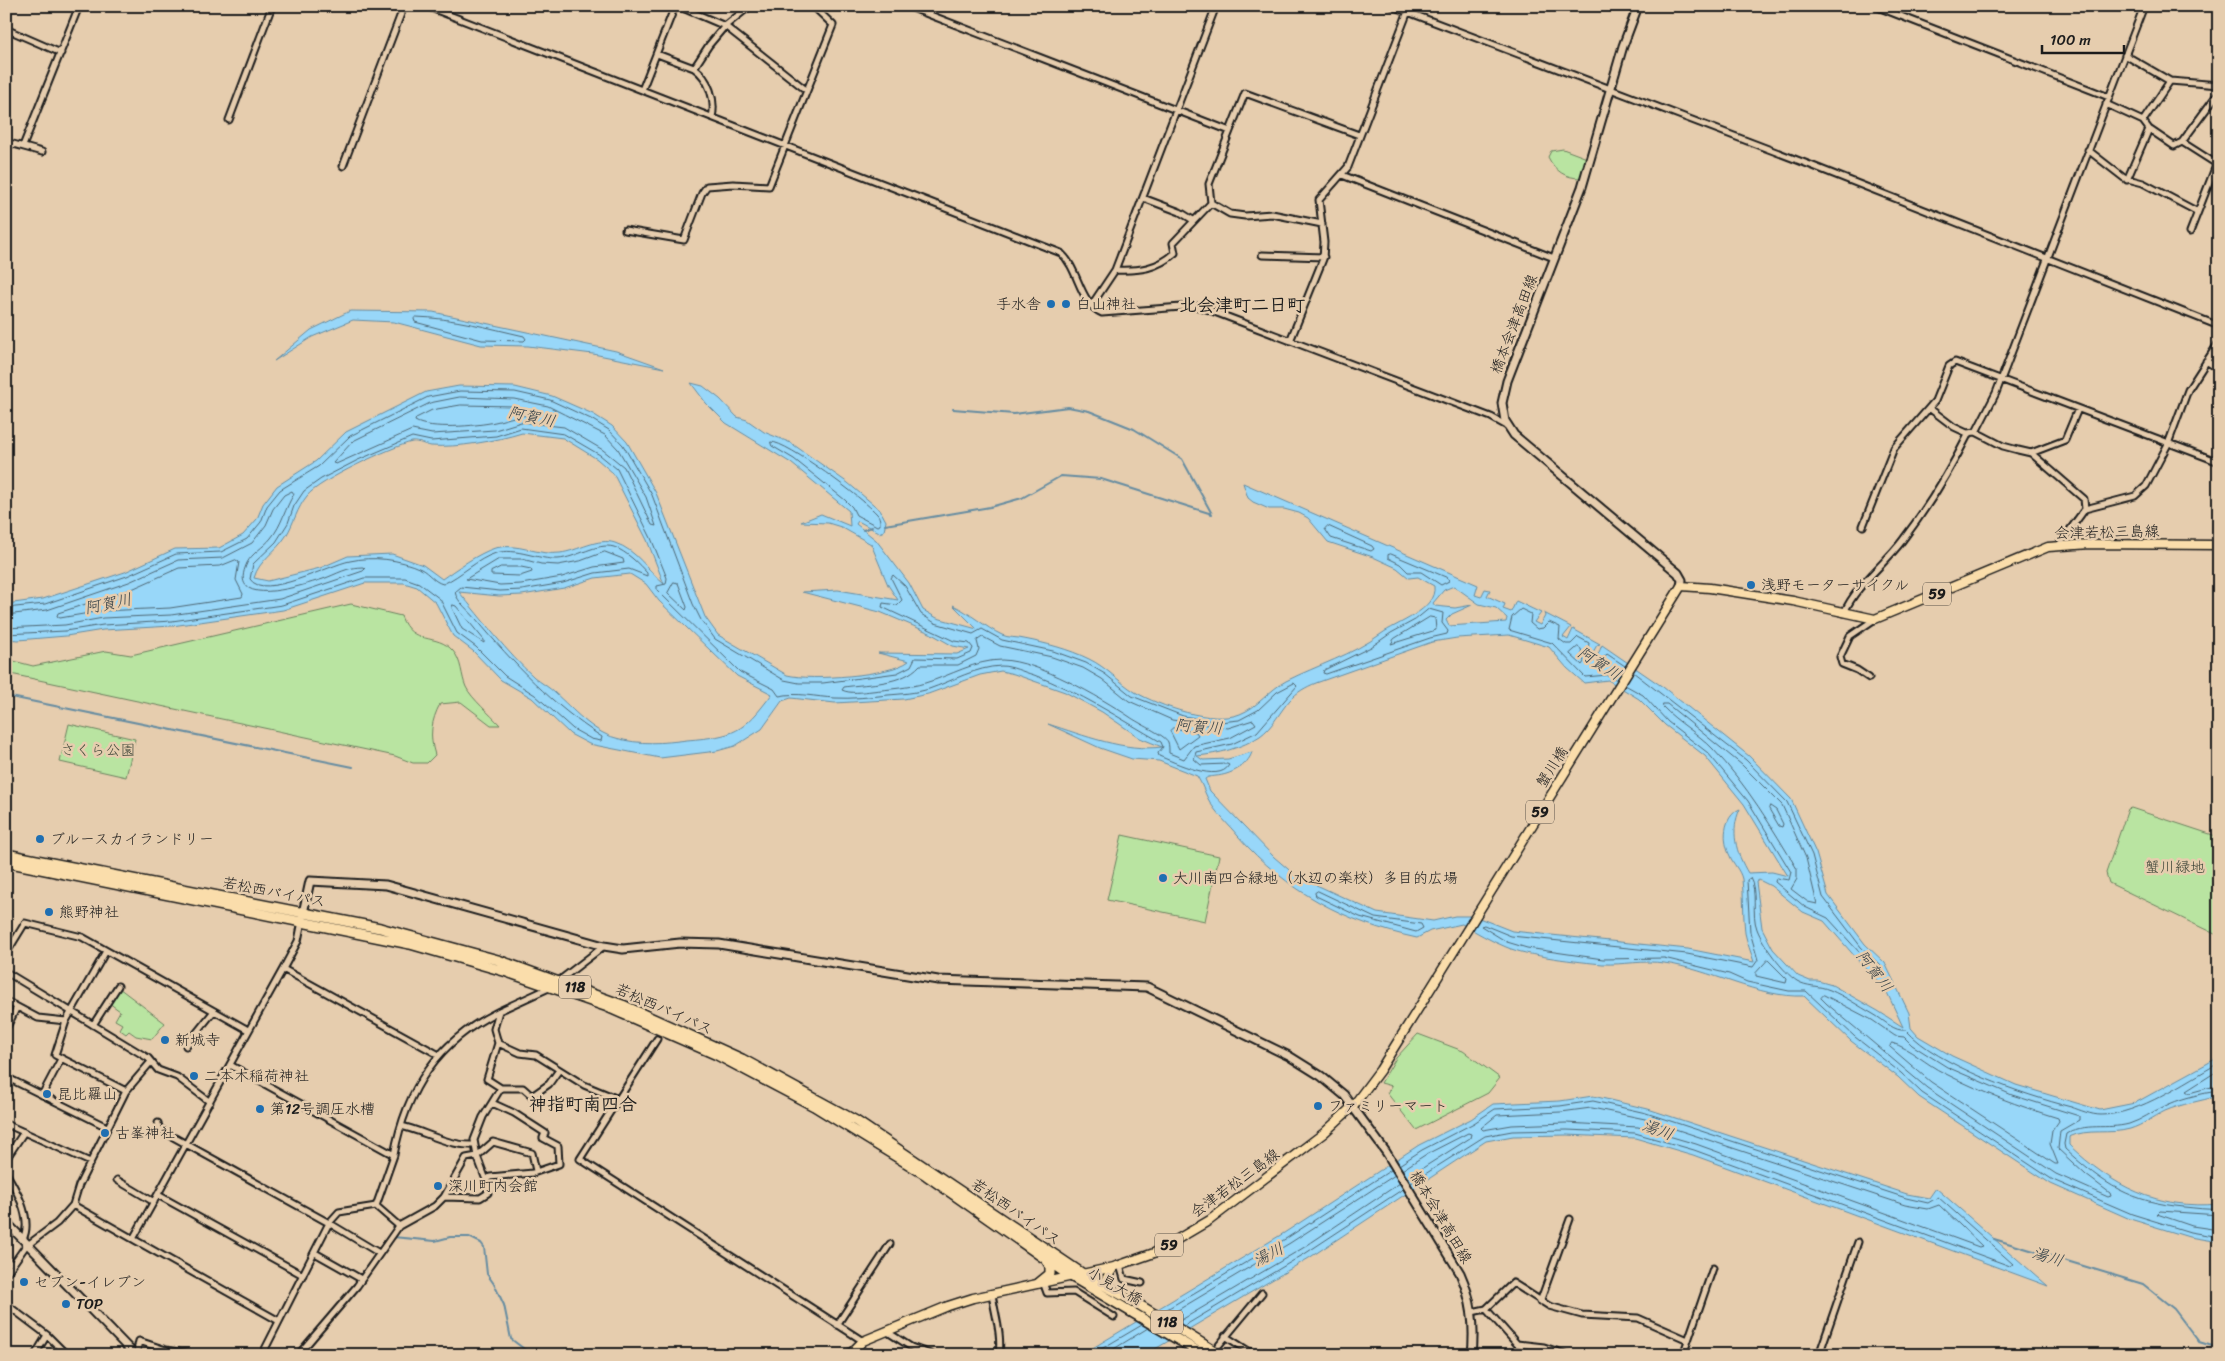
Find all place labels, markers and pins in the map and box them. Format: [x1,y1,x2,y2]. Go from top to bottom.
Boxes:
place label: 手水舎 [996,291,1041,317]
place label: 白山神社 [1076,291,1136,317]
marker: 手水舎 [1045,298,1057,310]
marker: 白山神社 [1060,298,1072,310]
place label: 浅野モーターサイクル [1761,572,1909,598]
marker: 浅野モーターサイクル [1745,579,1757,591]
place label: ブルースカイランドリー [50,826,214,852]
marker: ブルースカイランドリー [34,833,46,845]
place label: 大川南四合緑地（水辺の楽校）多目的広場 [1173,865,1458,891]
marker: 大川南四合緑地（水辺の楽校）多目的広場 [1157,872,1169,884]
place label: 熊野神社 [59,899,119,925]
marker: 熊野神社 [43,906,55,918]
place label: 新城寺 [175,1027,220,1053]
marker: 新城寺 [159,1034,171,1046]
place label: 二本木稲荷神社 [204,1063,309,1089]
marker: 二本木稲荷神社 [188,1070,200,1082]
place label: 昆比羅山 [57,1081,117,1107]
marker: 昆比羅山 [41,1088,53,1100]
place label: ファミリーマート [1328,1093,1448,1119]
place label: 第12号調圧水槽 [270,1096,375,1122]
marker: ファミリーマート [1312,1100,1324,1112]
marker: 第12号調圧水槽 [254,1103,266,1115]
place label: 古峯神社 [115,1120,175,1146]
marker: 古峯神社 [99,1127,111,1139]
place label: 深川町内会館 [448,1173,538,1199]
marker: 深川町内会館 [432,1180,444,1192]
place label: セブン-イレブン [34,1269,146,1295]
marker: セブン-イレブン [18,1276,30,1288]
place label: TOP [76,1291,103,1317]
marker: TOP [60,1298,72,1310]

